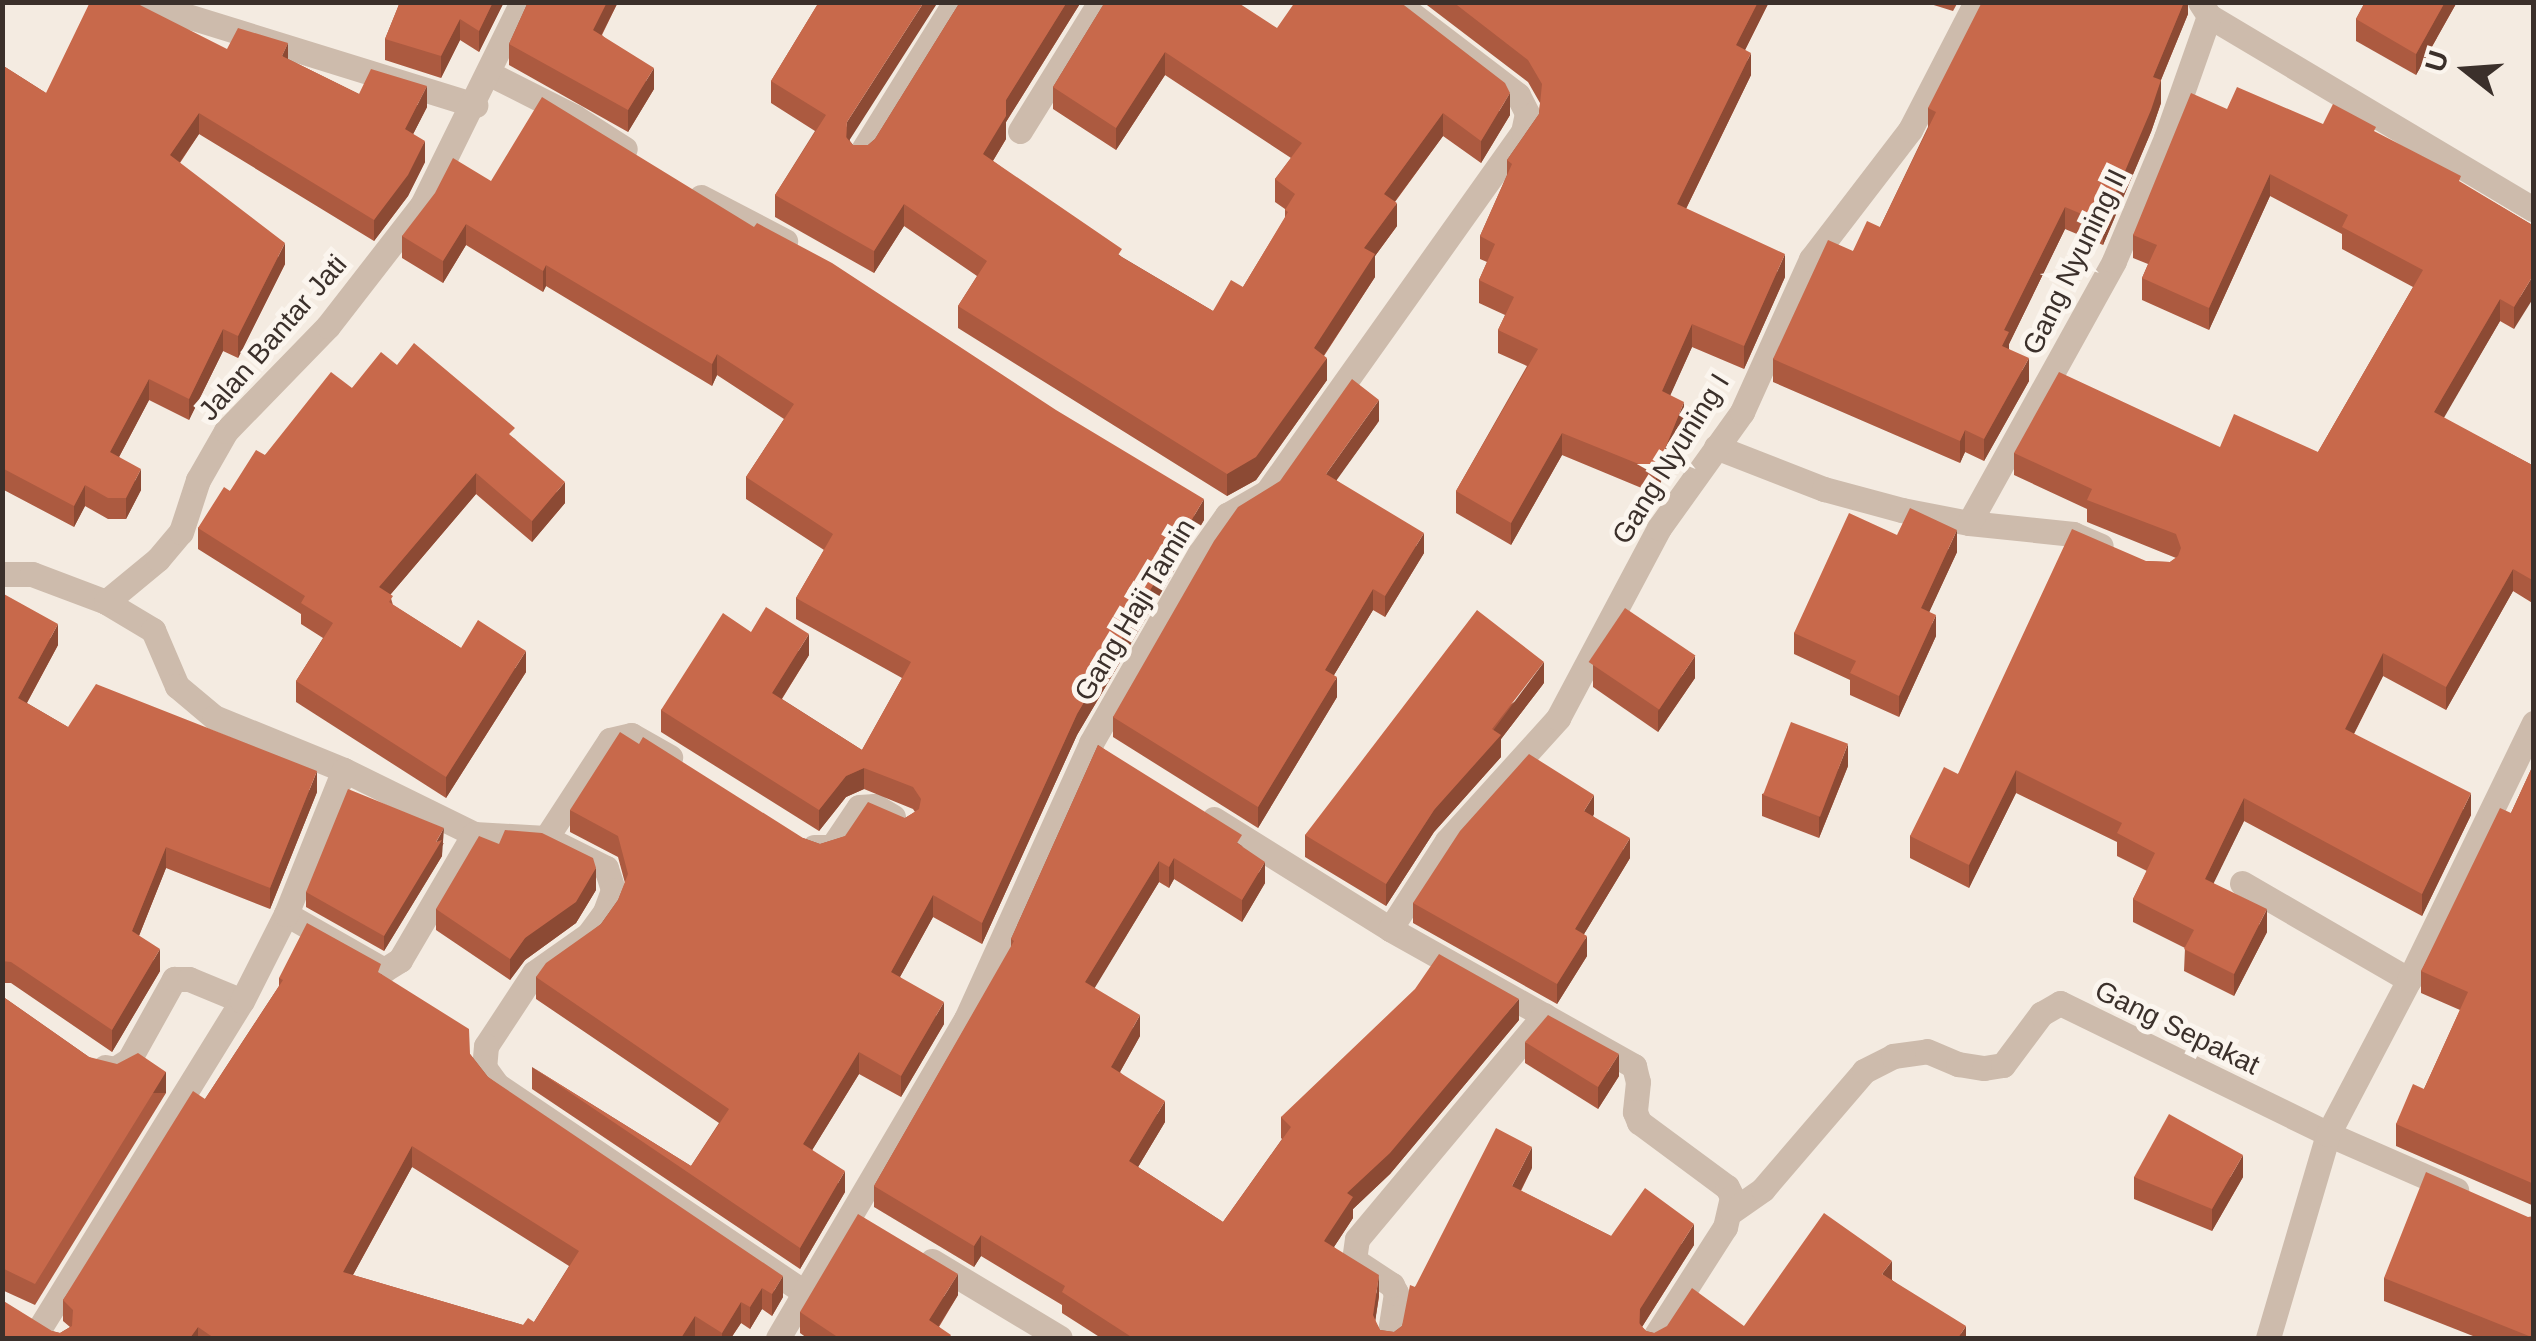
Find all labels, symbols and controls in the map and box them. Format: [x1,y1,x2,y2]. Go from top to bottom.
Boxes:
north arrow [2416,20,2516,120]
text: U [2419,47,2455,75]
street label: Gang Nyuning II [2016,164,2134,360]
street label: Jalan Bantar Jati [192,248,354,428]
street label: Gang Nyuning I [1605,368,1737,550]
street label: Gang Haji Tamin [1067,513,1203,707]
street label: Gang Sepakat [2089,974,2265,1082]

